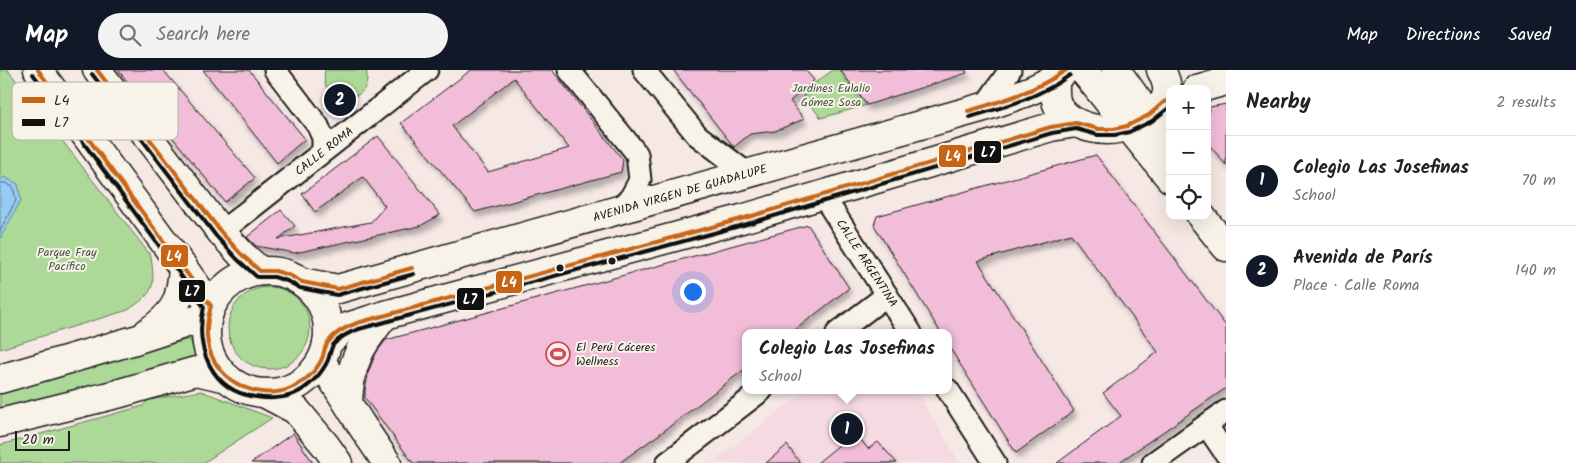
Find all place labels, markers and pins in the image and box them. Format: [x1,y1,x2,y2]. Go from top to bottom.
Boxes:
pin: 2 [324,81,356,119]
unlabelled marker [607,256,617,266]
unlabelled marker [555,263,565,273]
place label: El Perú Cáceres Wellness [576,338,655,371]
sports icon: El Perú Cáceres Wellness [545,341,571,367]
pin: 1 [831,410,863,448]

